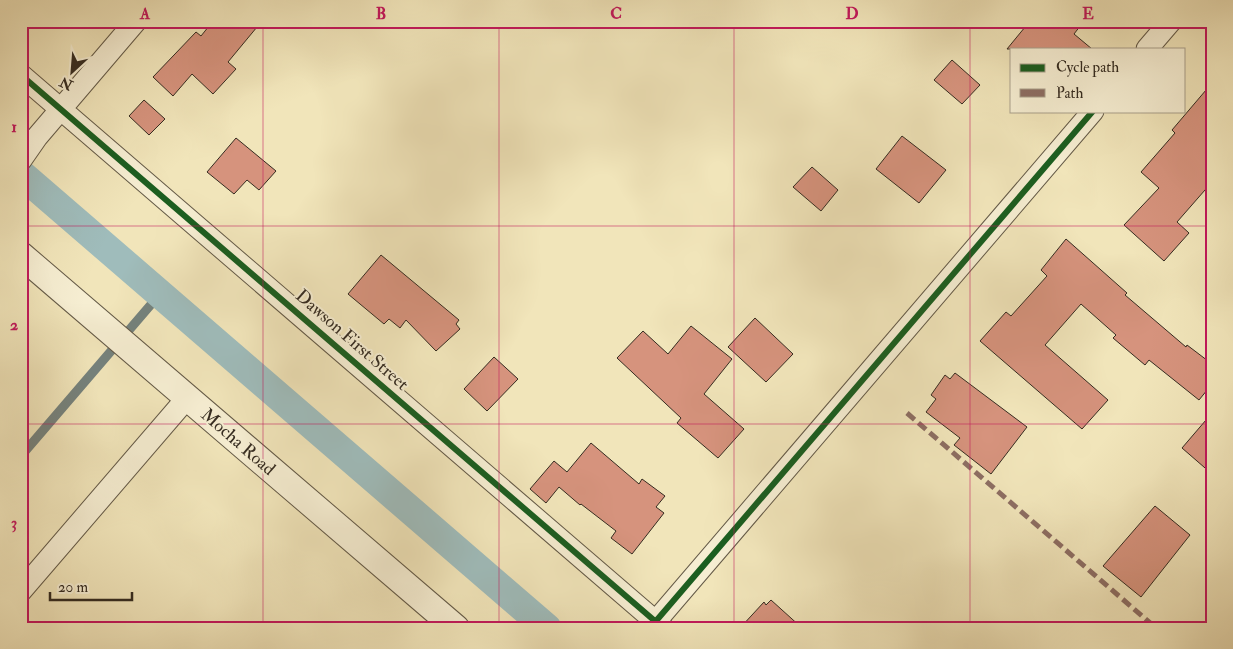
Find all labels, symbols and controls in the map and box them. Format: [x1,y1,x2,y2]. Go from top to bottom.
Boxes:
text: A [139,4,151,24]
text: B [376,4,386,24]
text: C [610,4,622,24]
text: D [845,4,859,24]
text: E [1082,4,1094,24]
north arrow [48,48,98,98]
legend [1010,48,1186,112]
text: Cycle path [1056,58,1119,78]
text: N [57,73,77,94]
text: Path [1056,84,1083,103]
text: 1 [11,117,17,137]
street label: Dawson First Street [291,285,414,396]
text: 2 [10,315,18,335]
street label: Mocha Road [196,403,280,481]
text: 3 [11,513,17,533]
scale bar [50,569,132,601]
text: 20 m [58,578,88,597]

